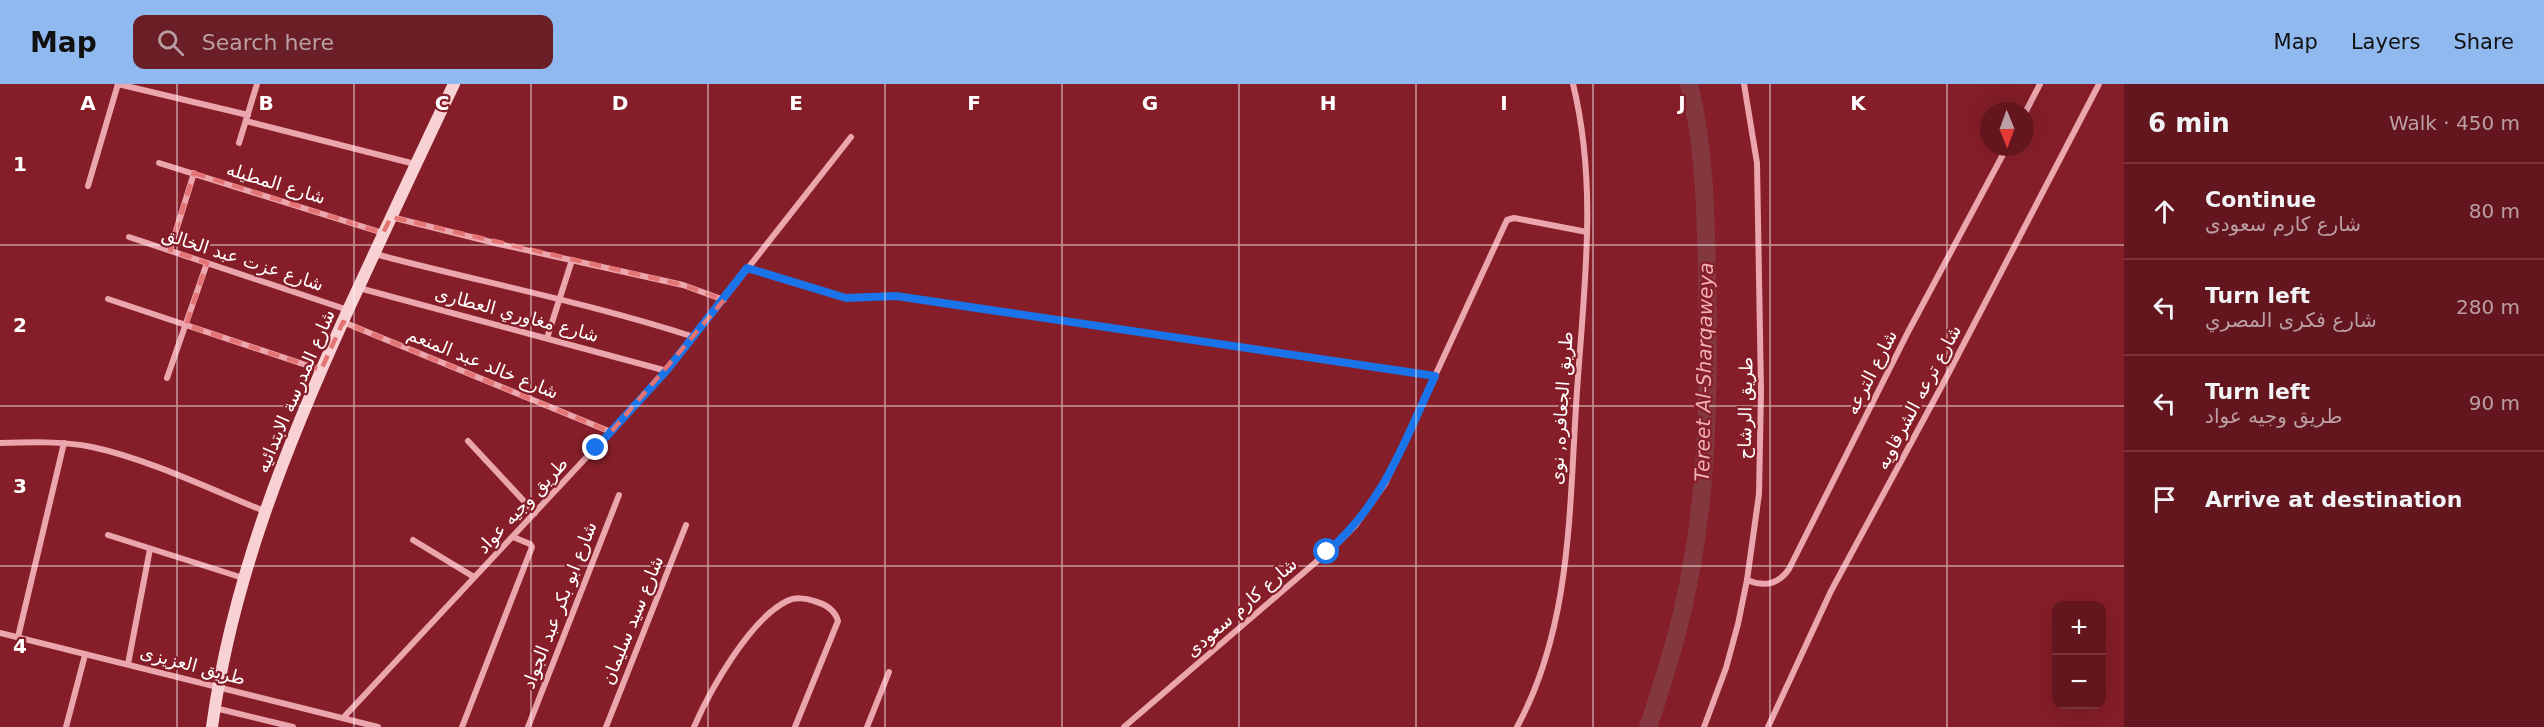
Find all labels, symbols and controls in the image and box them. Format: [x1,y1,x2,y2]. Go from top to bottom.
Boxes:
search box [133,15,553,69]
text: Map [30,26,97,59]
icon: search [154,26,187,59]
text: Search here [202,30,334,55]
text: Map [2274,30,2318,54]
text: Layers [2351,30,2420,54]
text: Share [2453,30,2514,54]
text: A [80,91,96,115]
text: B [258,91,274,115]
text: C [435,91,449,115]
text: D [612,91,628,115]
text: E [789,91,803,115]
text: F [967,91,981,115]
text: G [1142,91,1158,115]
text: H [1320,91,1336,115]
text: I [1500,91,1508,115]
text: J [1676,91,1686,115]
text: K [1850,91,1867,115]
north arrow [1980,102,2034,156]
text: 6 min [2148,108,2230,138]
text: Walk · 450 m [2389,111,2520,135]
text: 1 [13,152,27,176]
street label: شارع المطيله [224,158,328,209]
text: Continue [2205,187,2316,212]
icon: ahead [2148,195,2181,228]
text: 80 m [2469,199,2520,223]
text: شارع كارم سعودى [2205,212,2361,236]
street label: شارع عزت عبد الخالق [159,223,326,296]
water label: Tereet Al-Sharqaweya [1690,262,1718,482]
street label: شارع مغاوري العطارى [432,282,601,347]
text: Turn left [2205,283,2310,308]
icon: left [2148,291,2181,324]
text: 280 m [2456,295,2520,319]
street label: شارع المدرسة الابتدائيه [251,306,340,476]
text: شارع فكرى المصري [2205,308,2377,332]
text: 2 [13,313,27,337]
street label: شارع ترعه الشرقاويه [1871,321,1966,473]
street label: شارع خالد عبد المنعم [404,323,562,404]
street label: شارع الترعه [1841,326,1902,418]
street label: طريق الجعافره, نوى [1545,330,1578,486]
street label: طريق الرشاح [1734,357,1757,459]
text: Turn left [2205,379,2310,404]
icon: left [2148,387,2181,420]
text: 90 m [2469,391,2520,415]
text: طريق وجيه عواد [2205,404,2342,428]
route end [582,434,608,460]
street label: طريق وجيه عواد [472,453,573,558]
text: 3 [13,474,27,498]
icon: arrive [2148,483,2181,516]
text: Arrive at destination [2205,487,2462,512]
street label: شارع ابو بكر عبد الجواد [517,519,601,692]
route start [1313,538,1339,564]
street label: شارع سيد سليمان [597,553,668,688]
street label: شارع كارم سعودى [1181,553,1302,662]
map controls [2052,601,2106,709]
button: + [2052,601,2106,655]
text: 4 [13,634,27,658]
street label: طريق العزيزى [138,641,248,690]
button: − [2052,655,2106,709]

